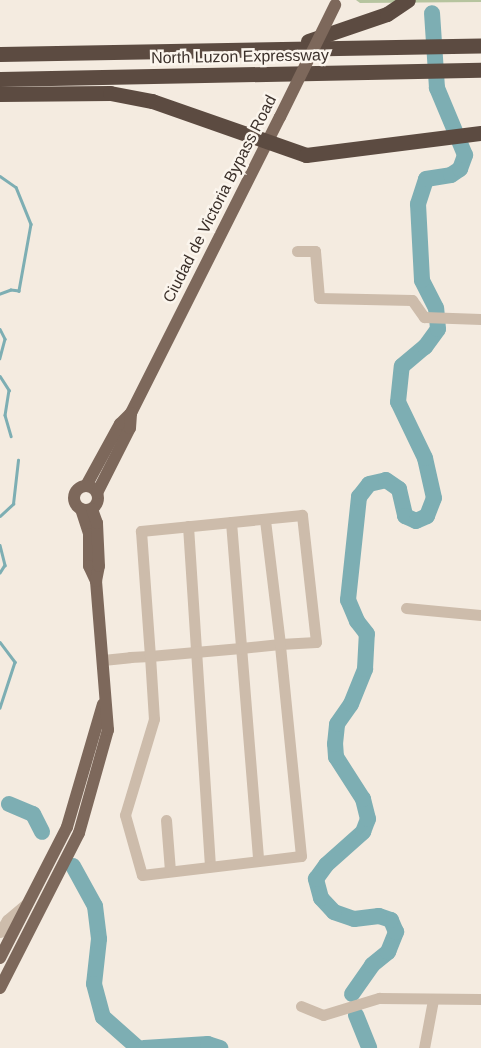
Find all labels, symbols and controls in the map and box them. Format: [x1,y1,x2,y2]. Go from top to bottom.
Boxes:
street label: North Luzon Expressway [151,46,329,68]
street label: Ciudad de Victoria Bypass Road [159,92,281,306]

